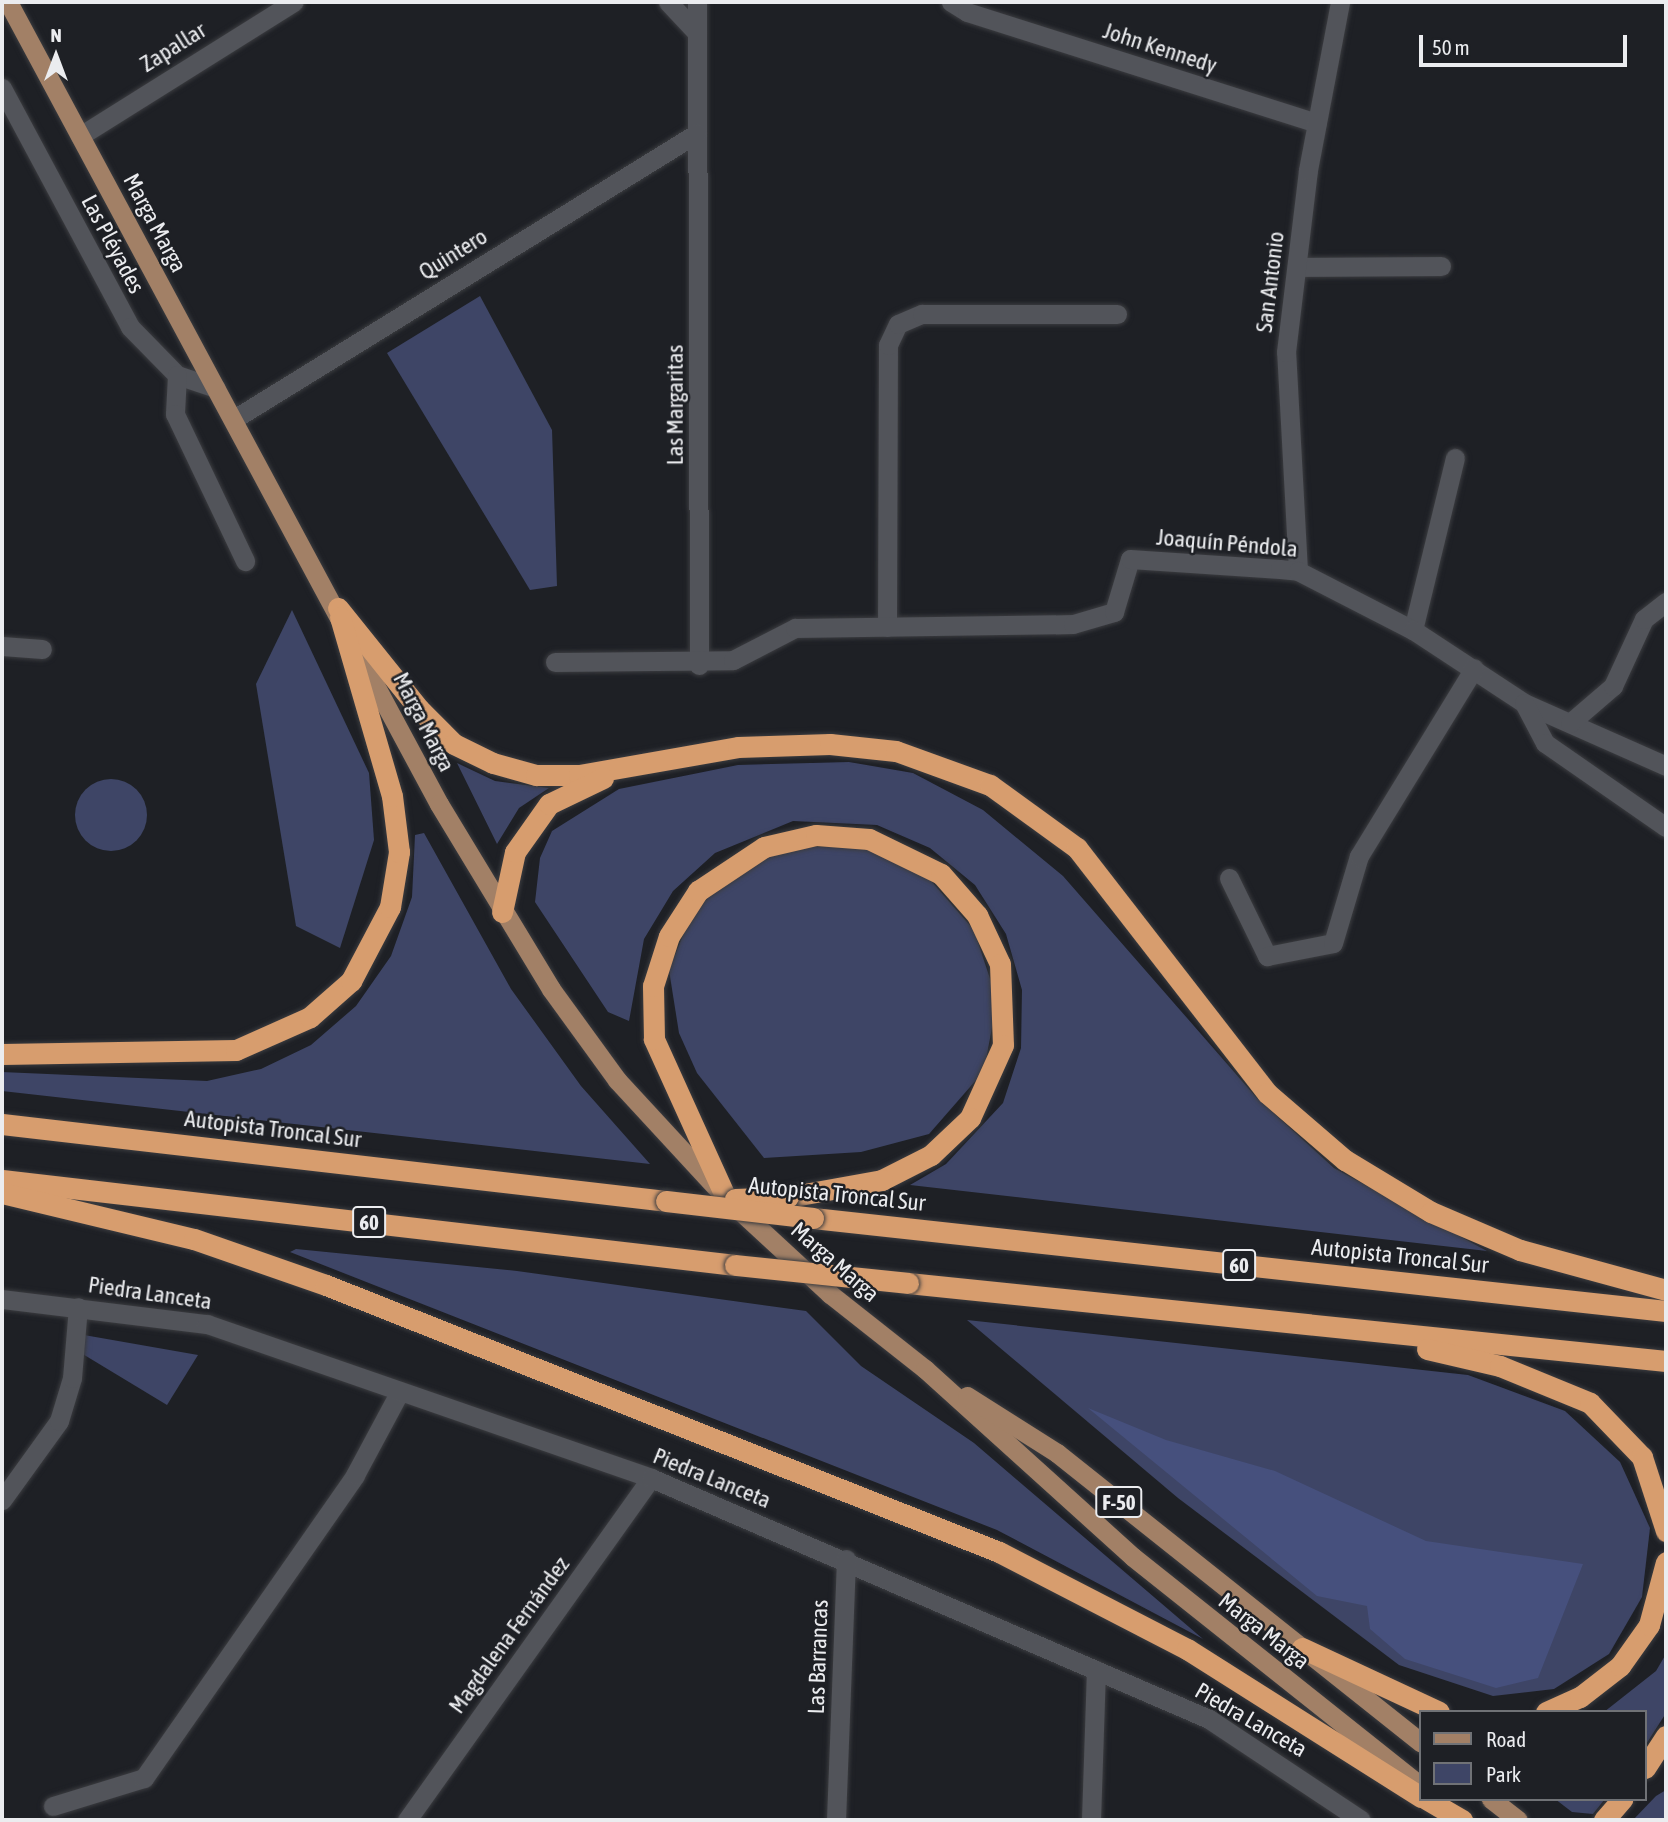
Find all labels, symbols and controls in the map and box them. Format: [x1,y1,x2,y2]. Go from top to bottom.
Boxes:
street label: Zapallar [135,16,211,78]
street label: John Kennedy [1100,17,1220,79]
north arrow [21,21,91,91]
scale bar [1423,21,1631,65]
text: N [50,24,62,46]
text: 50 m [1432,35,1470,59]
street label: Marga Marga [118,169,192,277]
street label: Las Pléyades [76,190,150,298]
street label: Quintero [414,222,492,286]
street label: San Antonio [1250,230,1290,334]
street label: Las Margaritas [661,345,689,465]
street label: Joaquín Péndola [1155,523,1299,563]
street label: Marga Marga [387,668,461,776]
street label: Autopista Troncal Sur [183,1104,363,1154]
street label: Autopista Troncal Sur [747,1171,927,1217]
road number: 60 [352,1204,386,1240]
street label: Marga Marga [785,1216,885,1308]
street label: Autopista Troncal Sur [1310,1233,1490,1279]
road number: 60 [1222,1248,1256,1282]
street label: Piedra Lanceta [86,1271,214,1315]
street label: Piedra Lanceta [649,1442,775,1514]
road number: F-50 [1094,1484,1144,1520]
street label: Magdalena Fernández [443,1551,575,1719]
street label: Marga Marga [1213,1587,1315,1675]
street label: Las Barrancas [802,1599,834,1715]
street label: Piedra Lanceta [1190,1677,1312,1763]
legend [1420,1710,1647,1801]
text: Road [1486,1727,1526,1751]
text: Park [1486,1762,1521,1786]

